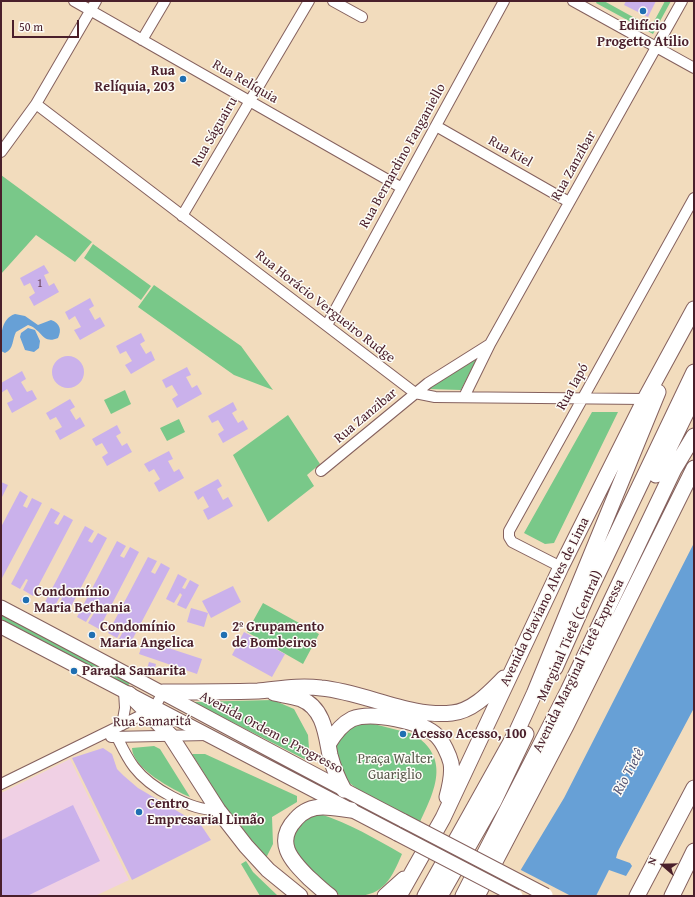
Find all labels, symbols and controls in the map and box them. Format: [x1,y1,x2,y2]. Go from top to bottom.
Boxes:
marker: Edifício Progetto Atilio [638,6,648,16]
scale bar [14,12,81,38]
text: 50 m [19,18,43,35]
place label: Edifício Progetto Atilio [597,18,689,50]
street label: Rua Relíquia [209,56,281,108]
place label: Rua Relíquia, 203 [95,63,175,96]
marker: Rua Relíquia, 203 [178,74,188,84]
street label: Rua Bernardino Fanganiello [356,81,450,231]
street label: Rua Ságuairu [188,94,242,170]
street label: Rua Zanzibar [548,128,600,204]
street label: Rua Kiel [485,133,535,171]
street label: Rua Horácio Vergueiro Rudge [252,247,398,367]
house number: 1 [37,277,43,291]
street label: Rua Iapó [553,361,593,413]
street label: Rua Zanzibar [331,385,401,447]
street label: Avenida Otaviano Alves de Lima [497,515,593,689]
street label: Marginal Tietê (Central) [534,568,606,704]
street label: Avenida Marginal Tietê Expressa [530,577,628,755]
place label: Condomínio Maria Bethania [34,584,130,616]
marker: Condomínio Maria Bethania [21,595,31,605]
place label: Condomínio Maria Angelica [100,619,194,652]
place label: 2º Grupamento de Bombeiros [232,619,324,652]
marker: Condomínio Maria Angelica [87,630,97,640]
marker: 2º Grupamento de Bombeiros [219,630,229,640]
place label: Parada Samarita [82,663,186,679]
marker: Parada Samarita [69,666,79,676]
street label: Avenida Ordem e Progresso [196,688,346,778]
street label: Rua Samaritá [113,713,191,731]
place label: Acesso Acesso, 100 [411,726,526,742]
marker: Acesso Acesso, 100 [398,729,408,739]
water label: Rio Tietê [609,746,649,798]
park label: Praça Walter Guariglio [358,751,432,784]
place label: Centro Empresarial Limão [147,796,264,828]
marker: Centro Empresarial Limão [134,807,144,817]
north arrow [643,845,683,885]
text: N [643,855,660,867]

